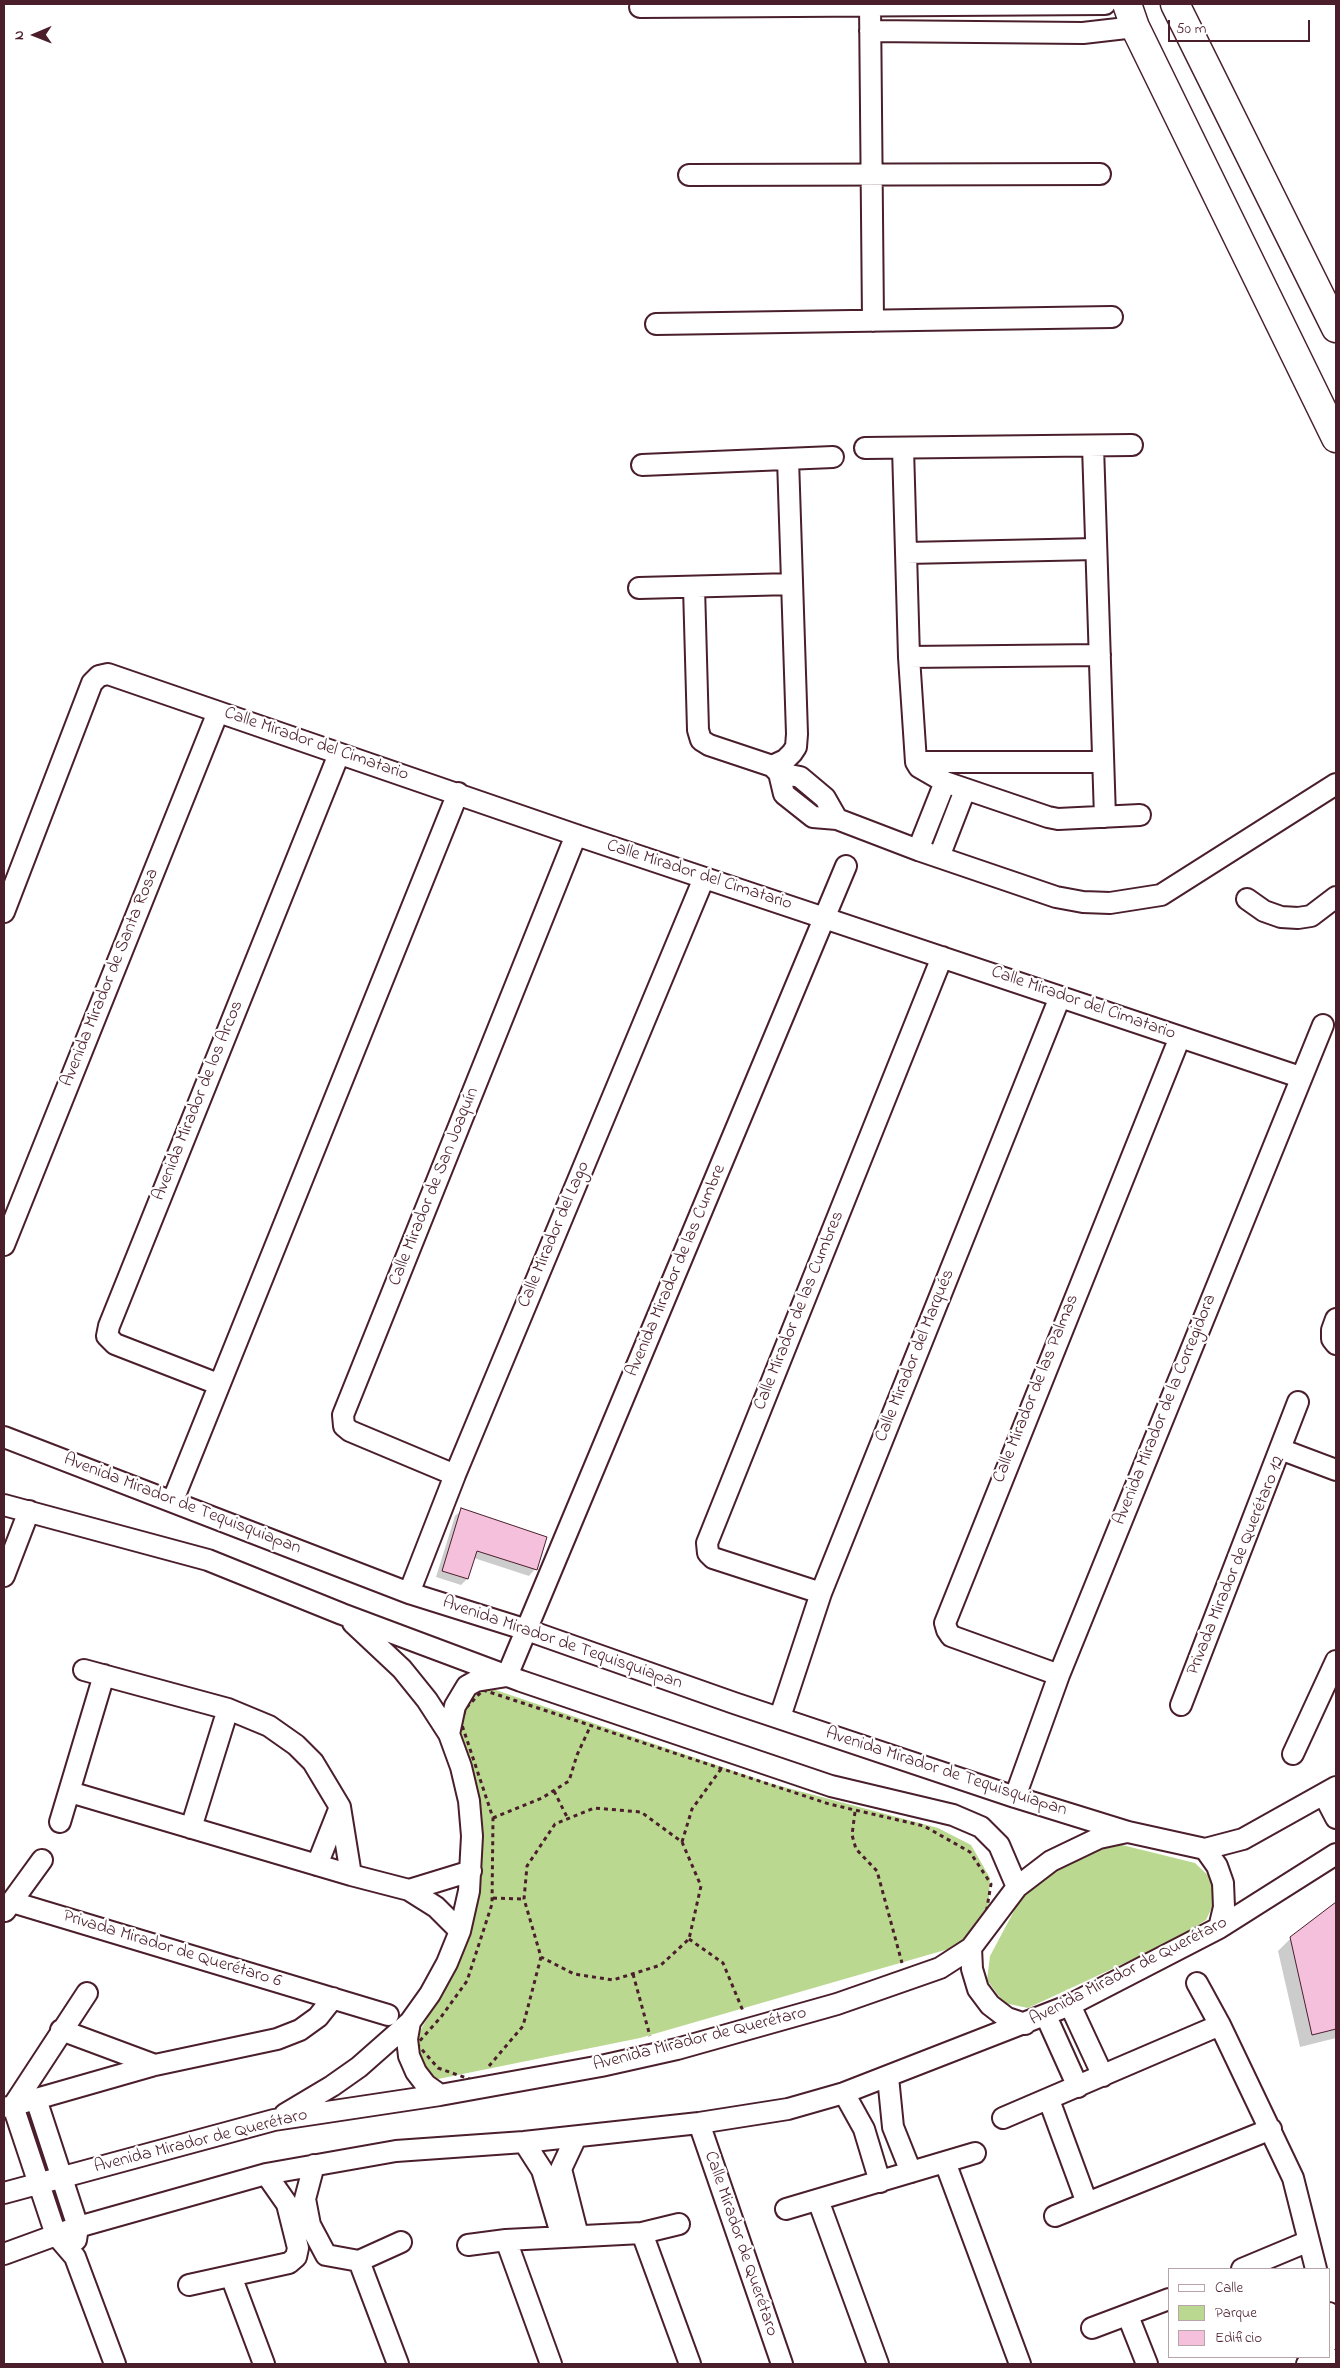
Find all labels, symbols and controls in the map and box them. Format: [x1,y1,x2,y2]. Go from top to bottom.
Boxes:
north arrow [10,10,60,60]
scale bar [1170,10,1312,42]
text: 50 m [1176,18,1206,40]
text: N [9,30,30,40]
street label: Calle Mirador del Cimatario [221,703,411,787]
street label: Calle Mirador del Cimatario [604,836,794,916]
street label: Avenida Mirador de Santa Rosa [57,866,165,1090]
street label: Calle Mirador del Cimatario [988,962,1178,1046]
street label: Avenida Mirador de los Arcos [149,998,249,1204]
street label: Calle Mirador de San Joaquín [385,1085,485,1289]
street label: Calle Mirador del Lago [514,1159,596,1311]
street label: Avenida Mirador de las Cumbre [622,1162,732,1380]
street label: Calle Mirador de las Cumbres [750,1208,850,1414]
street label: Calle Mirador del Marqués [871,1267,961,1445]
street label: Calle Mirador de las Palmas [989,1292,1085,1486]
street label: Avenida Mirador de la Corregidora [1110,1292,1222,1528]
street label: Avenida Mirador de Tequisquiapan [60,1450,304,1560]
street label: Privada Mirador de Querétaro 12 [1183,1453,1291,1679]
street label: Avenida Mirador de Tequisquiapan [439,1593,685,1695]
street label: Avenida Mirador de Tequisquiapan [823,1724,1069,1822]
street label: Privada Mirador de Querétaro 6 [60,1906,284,1994]
street label: Avenida Mirador de Querétaro [1027,1913,1231,2031]
street label: Avenida Mirador de Querétaro [591,2003,809,2077]
street label: Avenida Mirador de Querétaro [92,2105,310,2179]
street label: Calle Mirador de Querétaro [698,2149,782,2339]
legend [1168,2268,1330,2358]
text: Calle [1215,2277,1243,2299]
text: Parque [1215,2302,1257,2324]
text: Edificio [1215,2327,1262,2349]

